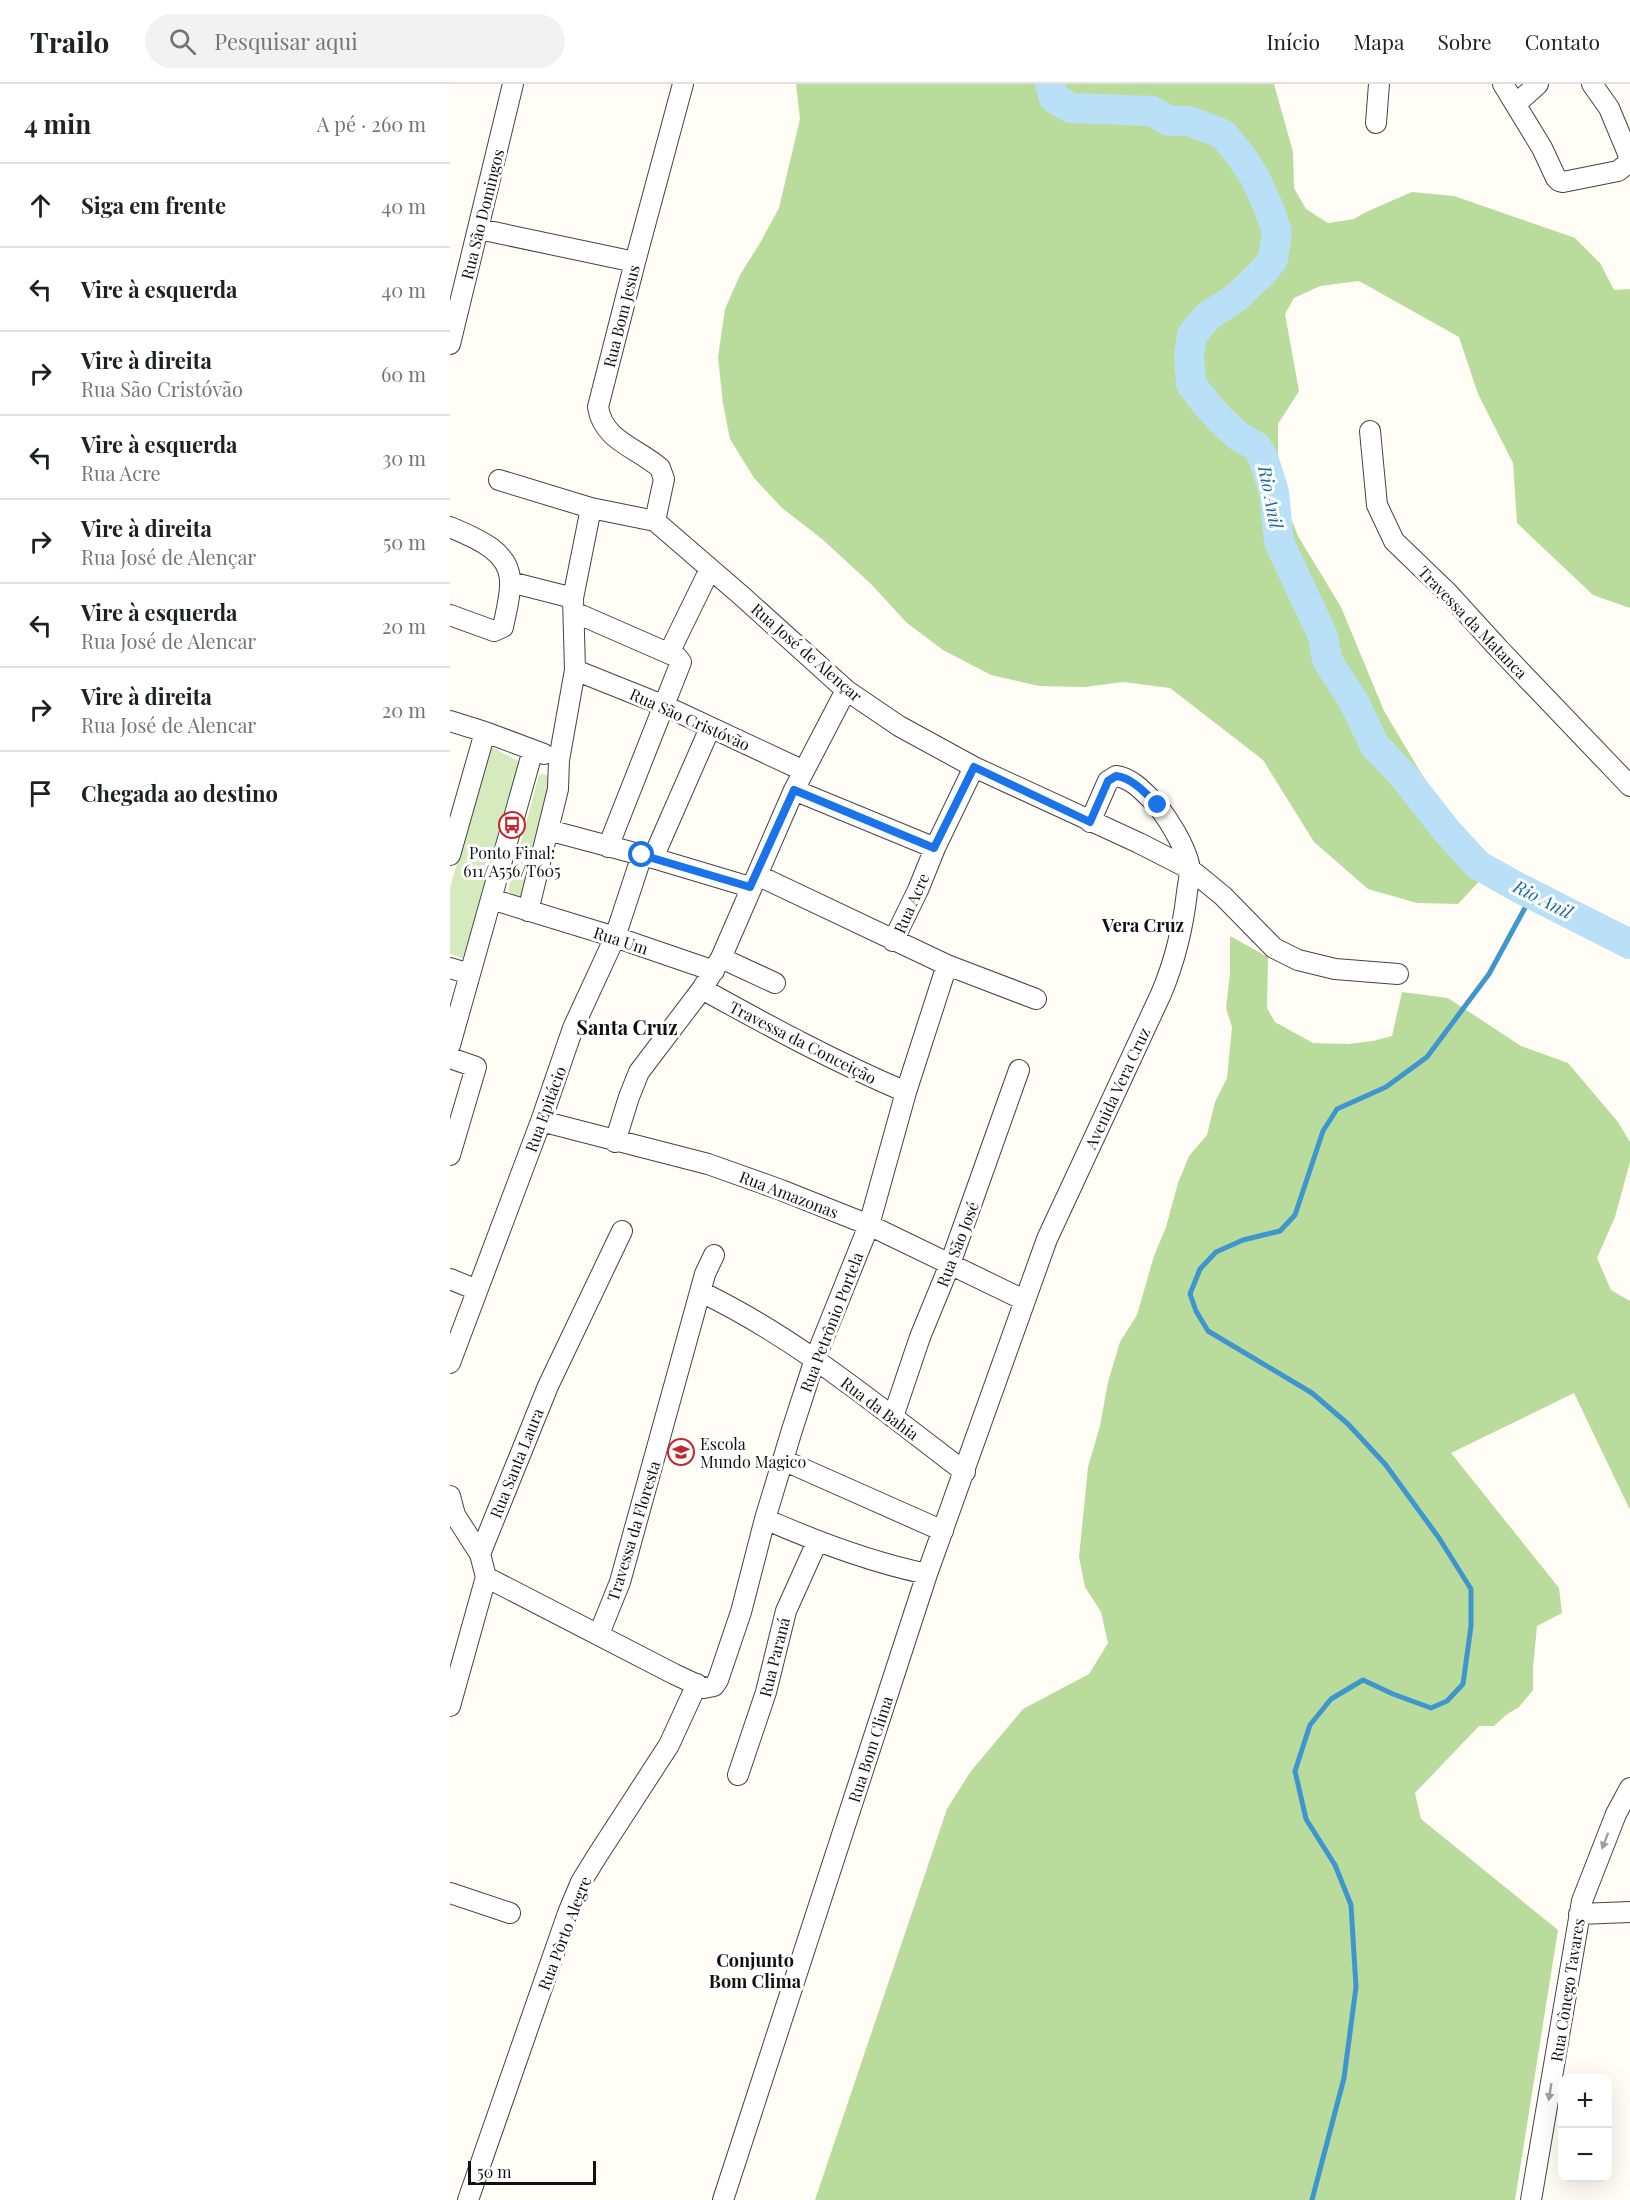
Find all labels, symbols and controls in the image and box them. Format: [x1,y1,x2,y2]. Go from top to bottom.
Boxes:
search box [145,14,565,68]
text: Trailo [30,23,109,60]
icon: search [166,25,199,58]
text: Pesquisar aqui [214,26,358,56]
text: Início [1266,27,1320,55]
text: Mapa [1353,27,1404,55]
text: Sobre [1437,27,1492,55]
text: Contato [1525,27,1600,55]
text: 4 min [24,106,91,141]
text: A pé · 260 m [317,110,426,137]
street label: Rua São Domingos [456,147,508,281]
icon: ahead [24,189,57,222]
text: Siga em frente [81,190,226,220]
text: 40 m [381,192,426,219]
street label: Rua Bom Jesus [598,263,644,369]
icon: left [24,273,57,306]
text: Vire à esquerda [81,274,238,304]
text: 40 m [381,276,426,303]
text: Vire à direita [81,345,212,375]
icon: right [24,357,57,390]
text: 60 m [381,360,426,387]
text: Rua São Cristóvão [81,375,243,402]
text: Vire à esquerda [81,429,238,459]
icon: left [24,441,57,474]
text: 30 m [382,444,426,471]
text: Rua Acre [81,459,161,486]
water label: Rio Anil [1253,463,1289,531]
text: Vire à direita [81,513,212,543]
icon: right [24,525,57,558]
text: 50 m [383,528,426,555]
text: Rua José de Alençar [81,543,256,570]
street label: Travessa da Matanca [1414,561,1532,683]
text: Vire à esquerda [81,597,238,627]
street label: Rua José de Alençar [747,598,867,706]
icon: left [24,609,57,642]
text: 20 m [382,612,426,639]
text: Rua José de Alencar [81,627,256,654]
text: Vire à direita [81,681,212,711]
street label: Rua São Cristóvão [627,683,754,755]
icon: right [24,693,57,726]
text: 20 m [382,696,426,723]
text: Rua José de Alencar [81,711,256,738]
icon: arrive [24,777,57,810]
text: Chegada ao destino [81,778,278,808]
route end [1144,791,1170,817]
bus stop icon: Ponto Final: 611/A556/T605 [497,810,527,840]
route start [628,841,654,867]
place label: Ponto Final: 611/A556/T605 [463,842,561,881]
street label: Rua Acre [888,870,934,936]
water label: Rio Anil [1508,874,1578,925]
district label: Vera Cruz [1101,913,1184,937]
street label: Rua Um [591,921,651,959]
street label: Travessa da Conceição [726,996,880,1088]
district label: Santa Cruz [576,1013,678,1040]
street label: Avenida Vera Cruz [1079,1024,1155,1153]
street label: Rua Epitácio [520,1063,570,1155]
street label: Rua Amazonas [737,1166,841,1222]
street label: Rua São José [931,1198,983,1290]
street label: Rua Petrônio Portela [795,1249,867,1395]
street label: Rua da Bahia [837,1372,923,1444]
street label: Rua Santa Laura [484,1405,548,1521]
place label: Escola Mundo Magico [700,1433,806,1472]
school or university icon: Escola Mundo Magico [666,1437,696,1467]
street label: Travessa da Floresta [602,1458,664,1604]
street label: Rua Paraná [754,1615,794,1699]
street label: Rua Bom Clima [843,1693,897,1805]
one-way arrow [1600,1832,1609,1850]
street label: Rua Pôrto Alegre [533,1873,595,1993]
street label: Rua Cônego Tavares [1545,1917,1589,2063]
district label: Conjunto Bom Clima [709,1948,802,1993]
map controls [1558,2074,1612,2182]
button: + [1558,2074,1612,2128]
one-way arrow [1545,2083,1554,2102]
button: − [1558,2128,1612,2182]
scale bar [468,2158,596,2186]
text: 50 m [477,2161,511,2182]

